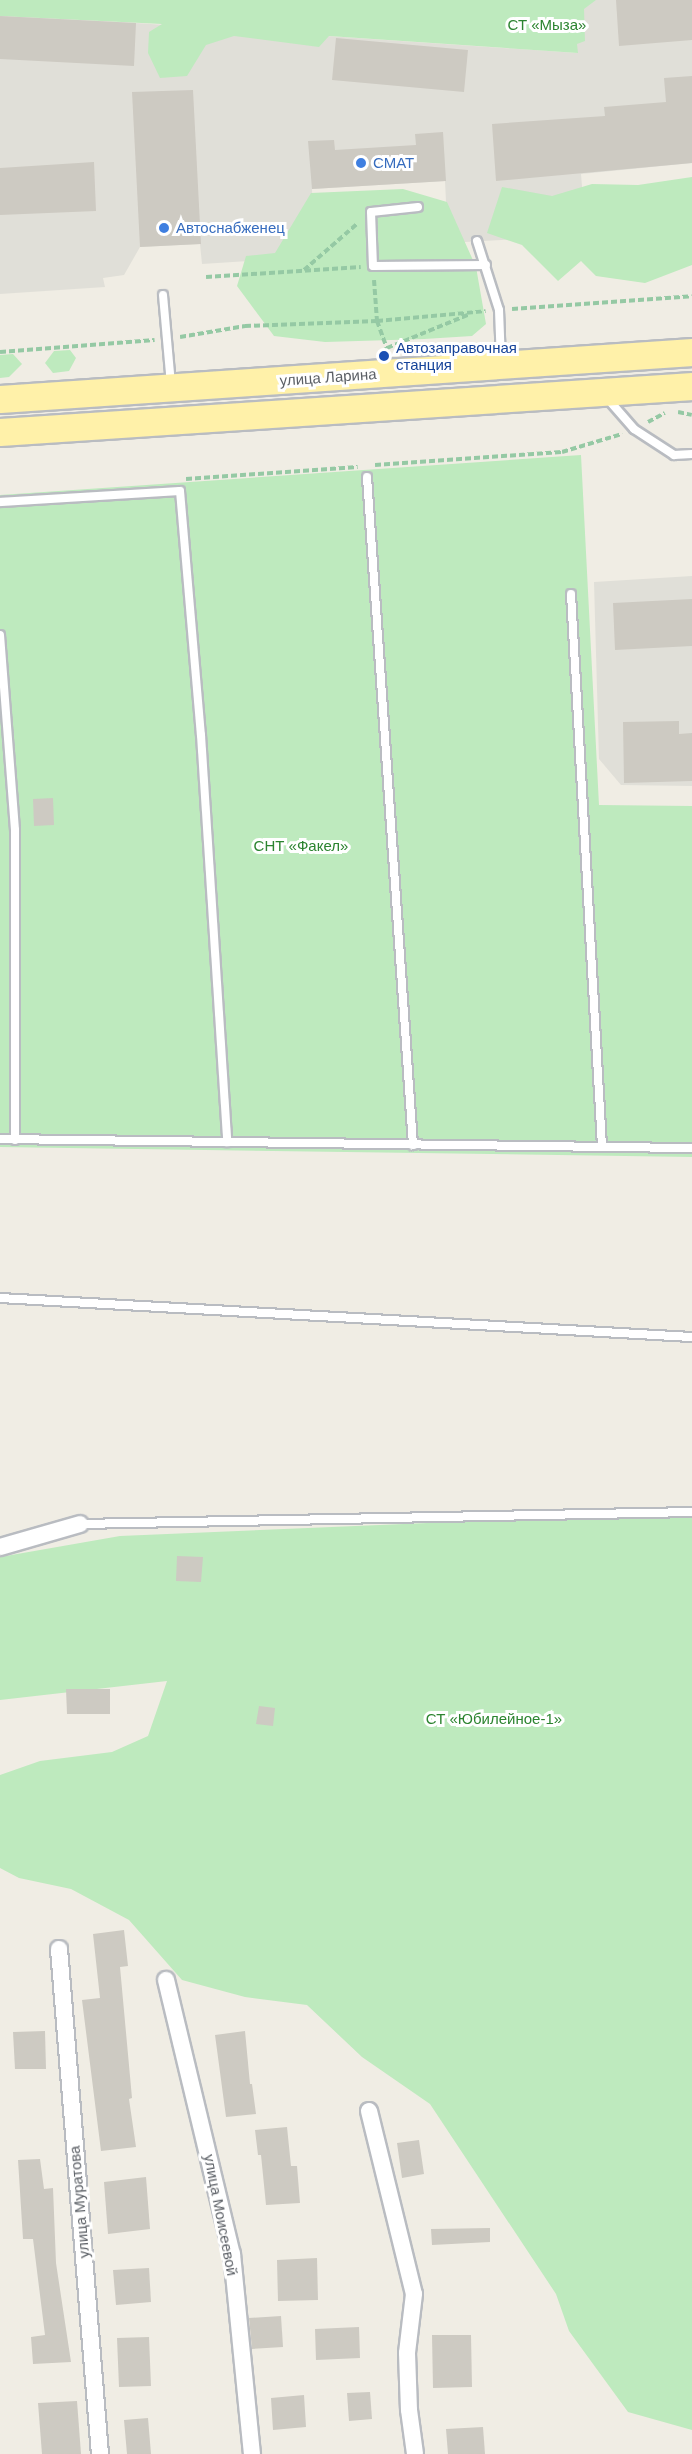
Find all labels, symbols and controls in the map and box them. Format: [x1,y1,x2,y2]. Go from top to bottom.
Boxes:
park label: СТ «Мыза» [508,16,586,34]
place label: СМАТ [373,154,414,172]
marker: СМАТ [354,156,368,170]
place label: Автоснабженец [176,219,285,237]
marker: Автоснабженец [157,221,171,235]
place label: Автозаправочная станция [396,338,517,373]
marker: Автозаправочная станция [377,349,391,363]
street label: улица Ларина [279,365,377,389]
park label: СНТ «Факел» [254,837,348,855]
park label: СТ «Юбилейное-1» [426,1710,562,1728]
street label: улица Муратова [65,2145,93,2259]
street label: улица Моисеевой [200,2153,242,2277]

